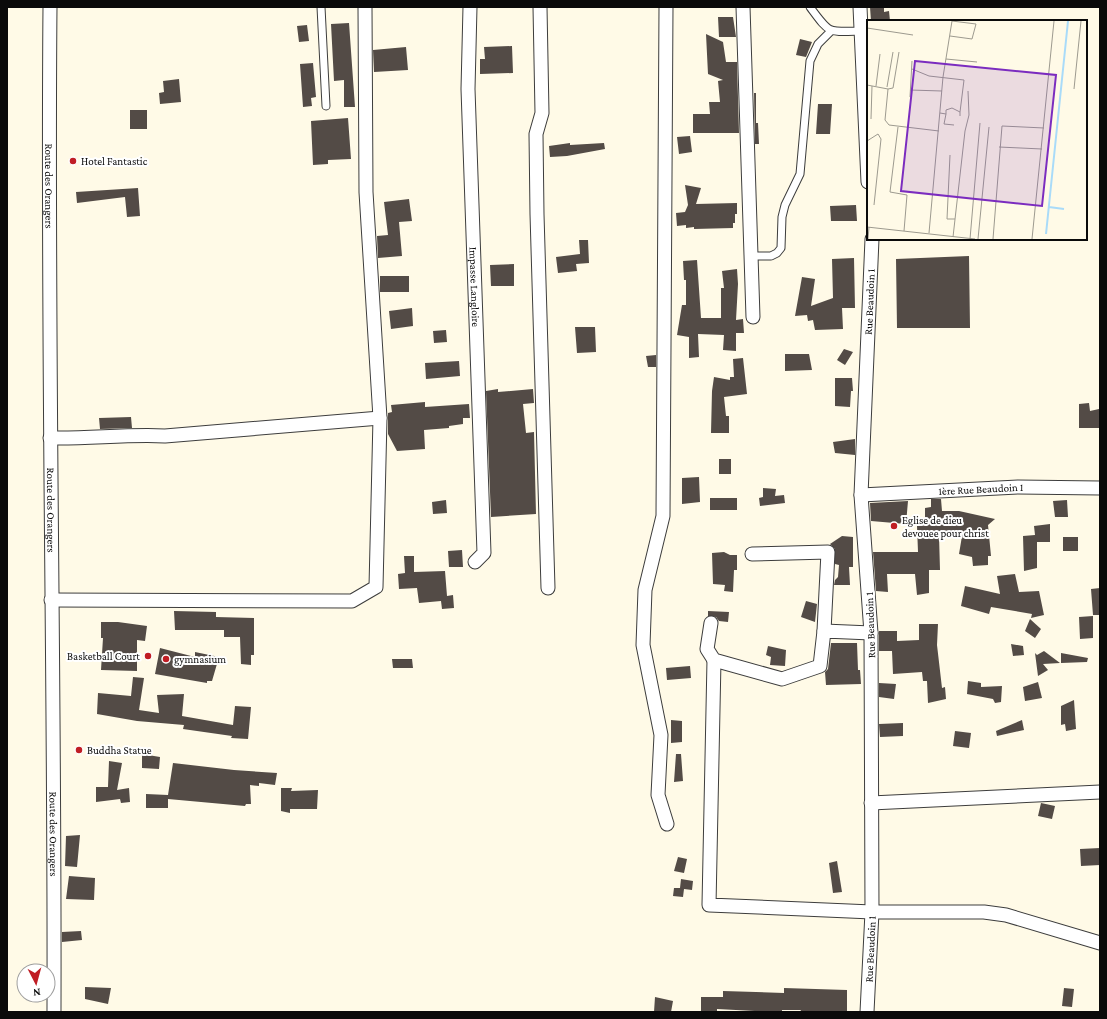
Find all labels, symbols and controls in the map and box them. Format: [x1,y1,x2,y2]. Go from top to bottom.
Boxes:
inset map [867,20,1087,240]
street label: Route des Orangers [42,143,55,229]
place label: Hotel Fantastic [81,155,148,167]
marker: Hotel Fantastic [68,156,78,166]
street label: Impasse Langloire [467,247,482,327]
street label: Rue Beaudoin 1 [862,268,877,335]
street label: Route des Orangers [44,467,58,553]
street label: 1ère Rue Beaudoin 1 [938,481,1024,497]
place label: Eglise de dieu devouee pour christ [902,514,989,540]
marker: Eglise de dieu devouee pour christ [889,521,899,531]
street label: Rue Beaudoin 1 [863,591,877,658]
place label: Basketball Court [67,650,140,662]
marker: Basketball Court [143,651,153,661]
place label: gymnasium [174,653,226,666]
marker: gymnasium [161,654,171,664]
place label: Buddha Statue [87,744,152,756]
marker: Buddha Statue [74,745,84,755]
street label: Route des Orangers [47,791,60,877]
street label: Rue Beaudoin 1 [862,915,878,982]
north arrow [16,963,56,1003]
text: N [32,987,41,999]

